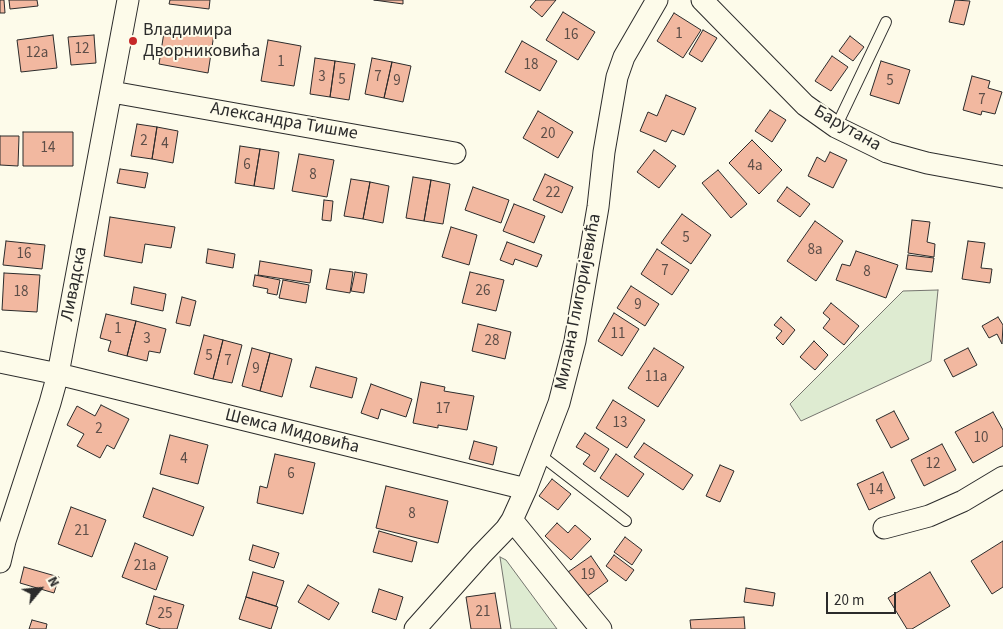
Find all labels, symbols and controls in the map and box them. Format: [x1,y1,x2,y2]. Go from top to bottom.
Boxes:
place label: Владимира Дворниковића [143,20,260,62]
house number: 1 [675,26,683,44]
house number: 16 [564,27,578,45]
marker: Владимира Дворниковића [127,35,139,47]
house number: 12 [75,41,89,59]
house number: 12a [26,45,48,63]
house number: 1 [277,54,285,72]
house number: 18 [524,57,538,75]
house number: 3 [318,69,326,87]
house number: 7 [374,69,382,87]
house number: 5 [338,72,346,90]
house number: 9 [393,73,401,91]
house number: 5 [886,73,894,91]
house number: 7 [978,92,986,110]
street label: Александра Тишме [209,98,359,146]
street label: Барутана [810,101,884,157]
house number: 20 [541,126,555,144]
house number: 2 [140,133,148,151]
house number: 4 [161,136,169,154]
house number: 14 [41,140,55,158]
house number: 6 [243,157,251,175]
house number: 4a [747,158,763,176]
house number: 8 [309,167,317,185]
house number: 22 [546,185,560,203]
street label: Милана Глигоријевића [551,212,607,392]
house number: 5 [682,230,690,248]
house number: 8a [807,242,823,260]
street label: Ливадска [57,245,93,323]
house number: 16 [17,246,31,264]
house number: 7 [661,263,669,281]
house number: 8 [863,264,871,282]
house number: 26 [476,283,490,301]
house number: 18 [14,284,28,302]
house number: 9 [634,297,642,315]
house number: 1 [114,321,122,339]
house number: 11 [611,326,625,344]
house number: 3 [143,331,151,349]
house number: 28 [485,333,499,351]
house number: 5 [205,348,213,366]
house number: 7 [224,353,232,371]
house number: 9 [252,361,260,379]
house number: 11a [645,369,667,387]
house number: 17 [436,401,450,419]
street label: Шемса Мидовића [223,405,361,459]
house number: 13 [613,415,627,433]
house number: 2 [95,421,103,439]
house number: 10 [974,430,988,448]
house number: 4 [180,451,188,469]
house number: 12 [926,456,940,474]
house number: 6 [287,466,295,484]
house number: 14 [869,482,883,500]
house number: 8 [408,506,416,524]
house number: 21 [75,523,89,541]
house number: 21a [134,558,156,576]
north arrow [15,564,65,614]
house number: 19 [581,567,595,585]
text: N [42,573,64,591]
scale bar [828,582,898,614]
text: 20 m [834,590,864,611]
house number: 21 [476,604,490,622]
house number: 25 [158,606,172,624]

